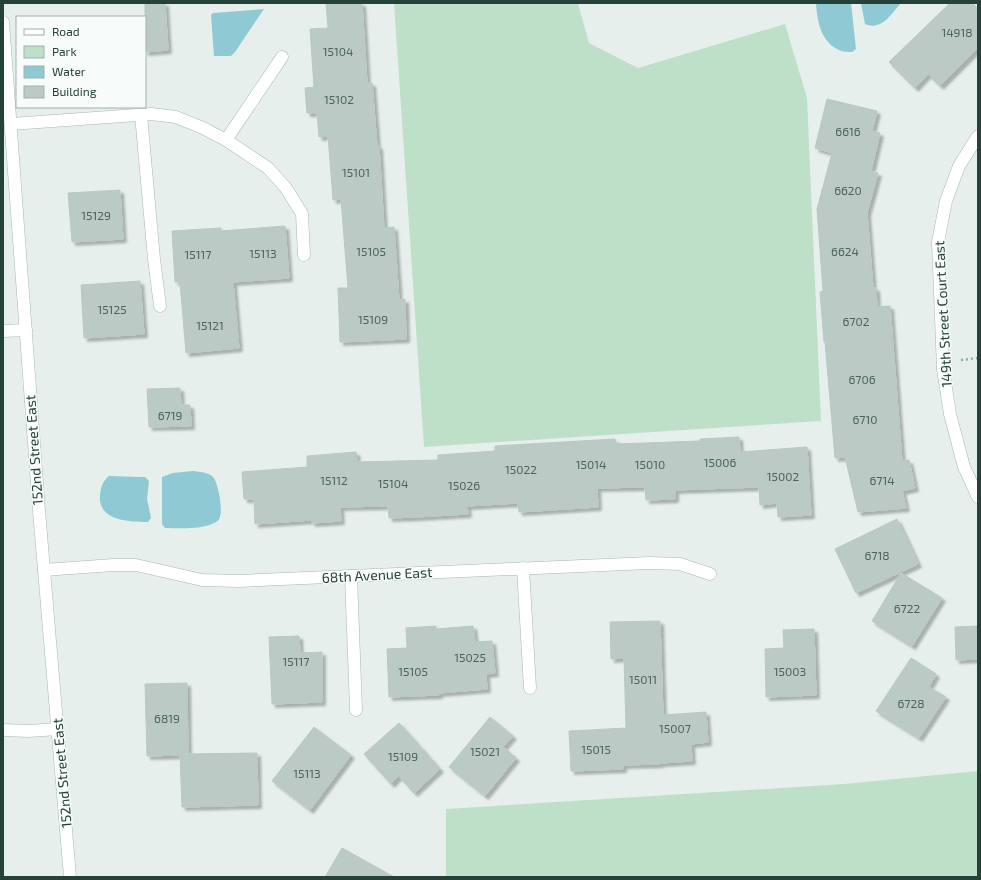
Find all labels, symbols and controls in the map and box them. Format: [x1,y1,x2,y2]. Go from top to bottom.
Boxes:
legend [16,16,146,108]
text: Road [52,24,80,38]
house number: 14918 [941,25,973,39]
text: Park [52,44,77,58]
house number: 15104 [323,44,353,58]
text: Water [52,64,86,78]
text: Building [52,84,97,98]
house number: 15102 [324,92,354,106]
house number: 6616 [835,124,861,138]
house number: 15101 [342,165,370,179]
house number: 6620 [834,183,862,197]
house number: 15129 [81,208,111,222]
street label: 149th Street Court East [930,240,955,388]
house number: 15105 [356,244,386,258]
house number: 6624 [831,244,859,258]
house number: 15113 [249,246,277,260]
house number: 15117 [185,247,211,261]
house number: 15125 [97,302,127,316]
house number: 15109 [358,312,388,326]
house number: 6702 [843,314,870,328]
house number: 15121 [196,318,224,332]
house number: 6706 [848,372,876,386]
street label: 152nd Street East [21,394,46,506]
house number: 6719 [158,408,182,422]
house number: 6710 [852,412,878,426]
house number: 15006 [704,455,736,469]
house number: 15014 [576,457,606,471]
house number: 15010 [635,457,665,471]
house number: 15022 [505,462,537,476]
house number: 15002 [767,469,799,483]
house number: 15112 [320,473,348,487]
house number: 6714 [869,473,895,487]
house number: 15104 [378,476,408,490]
house number: 15026 [448,478,480,492]
house number: 6718 [864,548,890,562]
street label: 68th Avenue East [321,563,433,586]
house number: 6722 [894,601,921,615]
house number: 15025 [454,650,486,664]
house number: 15117 [283,654,309,668]
house number: 15105 [398,664,428,678]
house number: 15003 [774,664,806,678]
house number: 15011 [629,672,657,686]
house number: 6728 [897,696,925,710]
house number: 6819 [154,711,180,725]
street label: 152nd Street East [48,717,75,829]
house number: 15007 [659,721,691,735]
house number: 15015 [581,742,611,756]
house number: 15021 [470,744,500,758]
house number: 15109 [388,749,418,763]
house number: 15113 [293,766,321,780]

